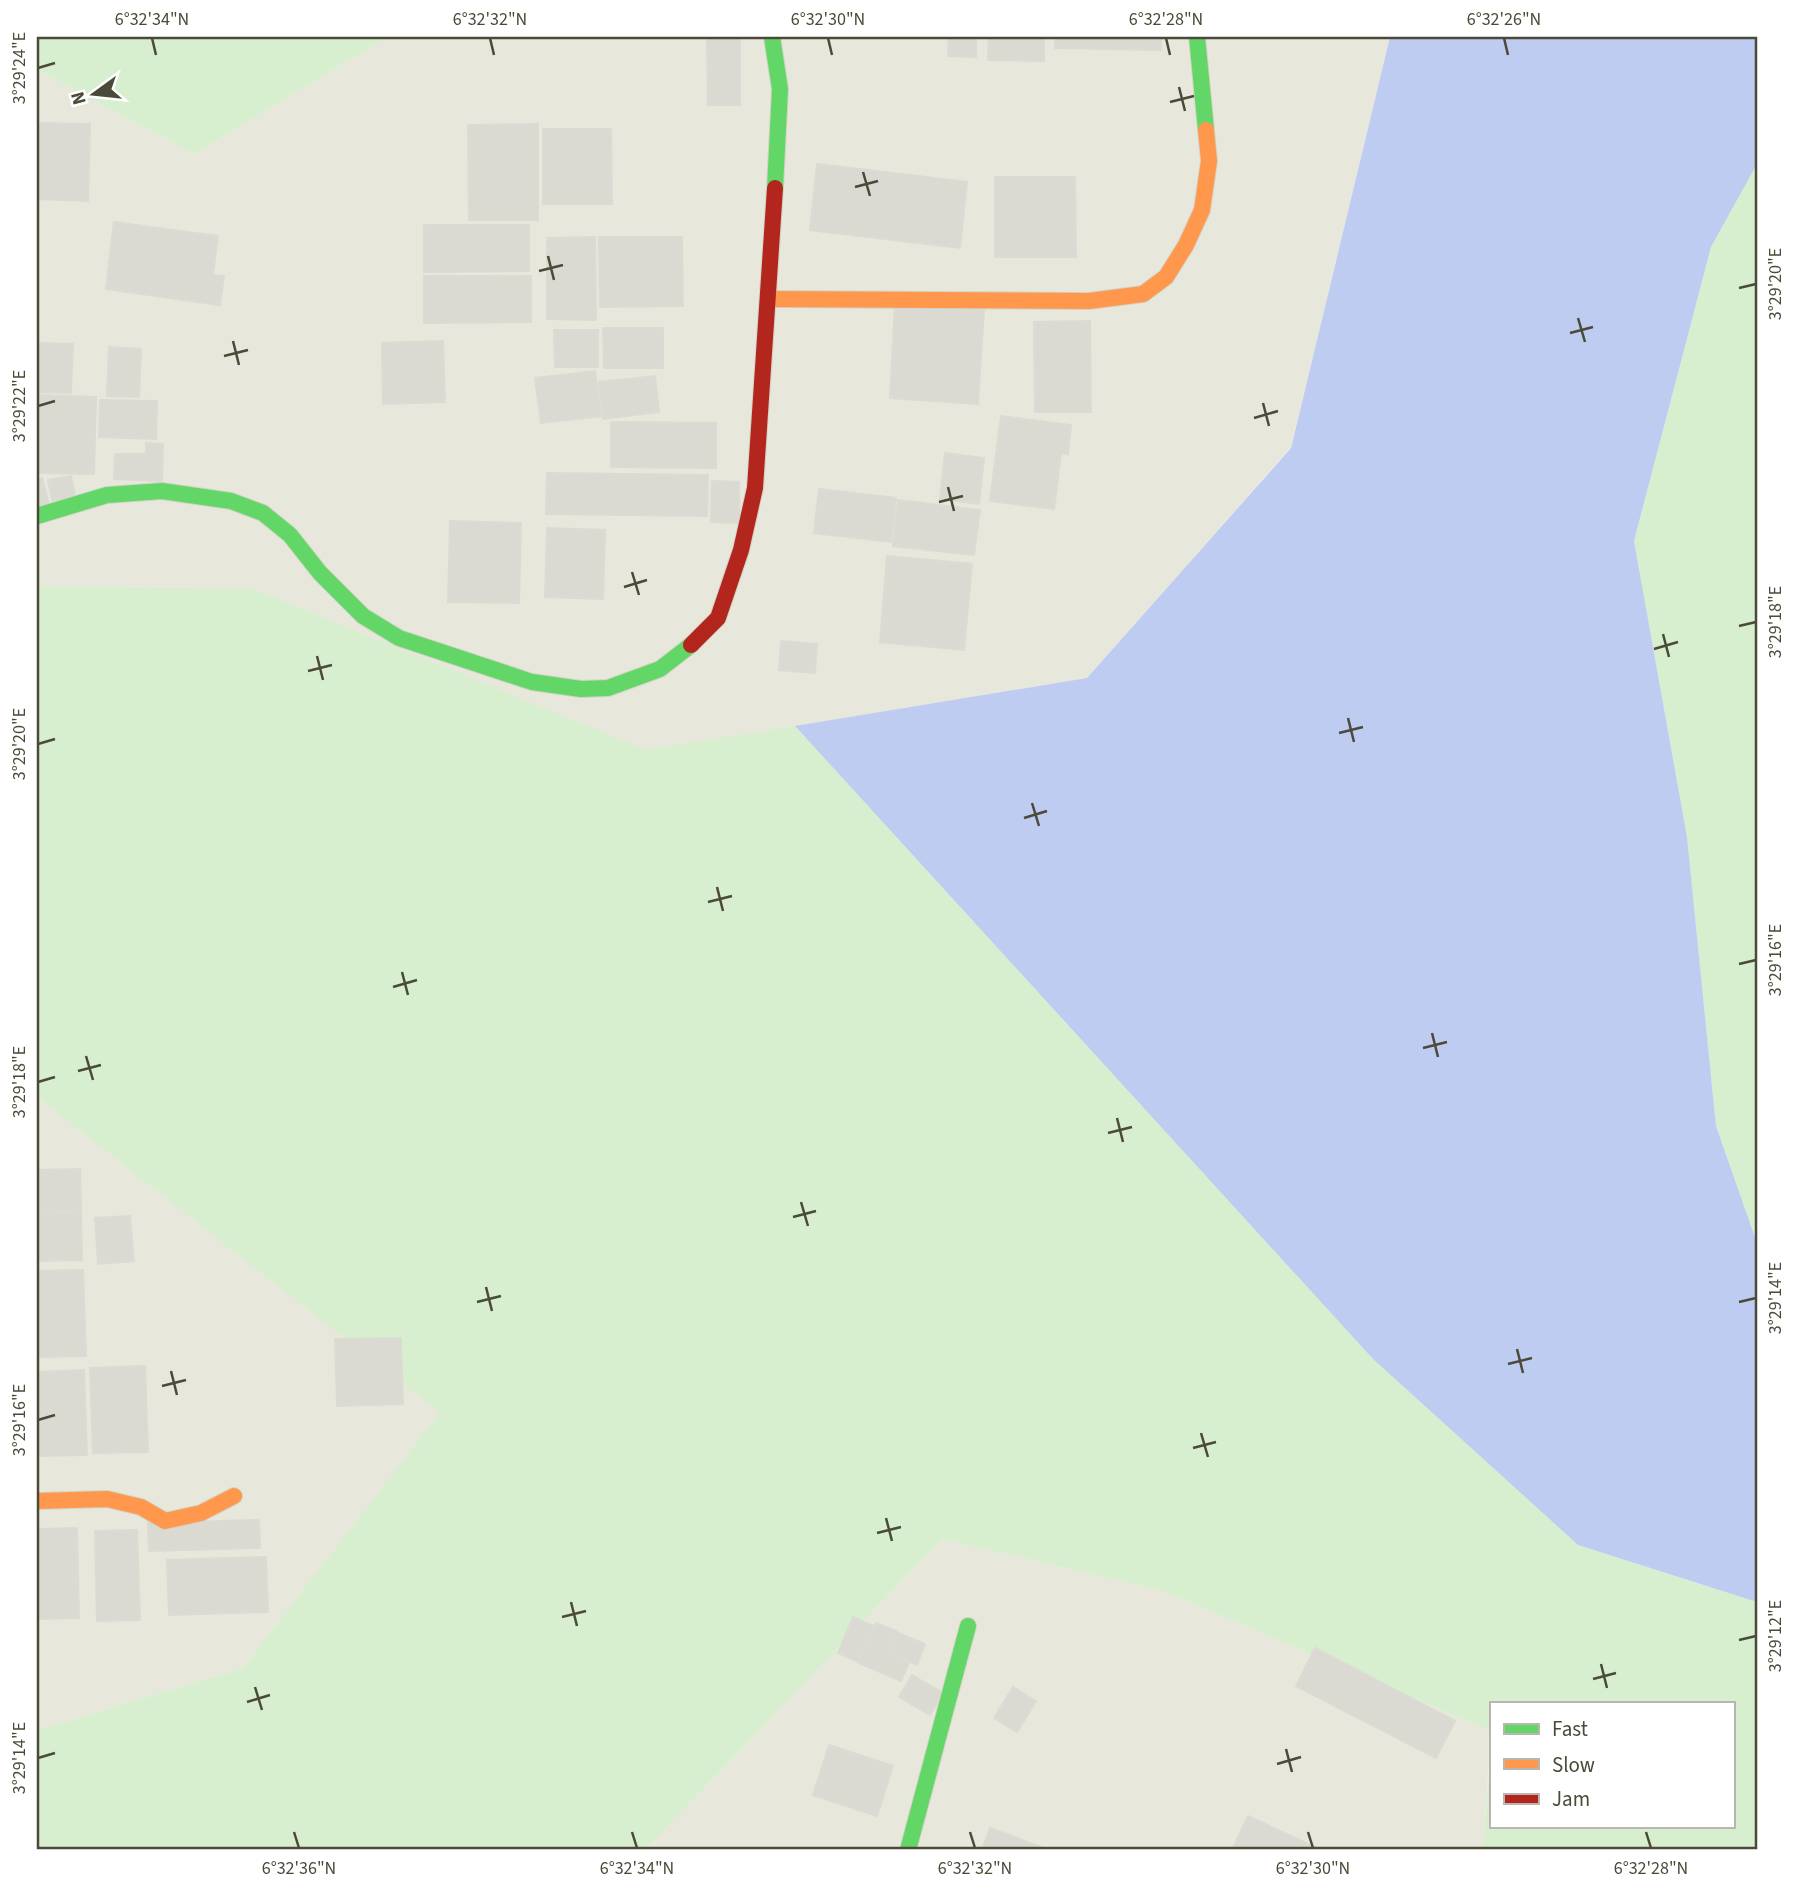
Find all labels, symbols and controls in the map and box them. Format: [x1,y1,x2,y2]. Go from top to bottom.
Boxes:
text: 6°32'34"N [115,7,189,32]
text: 6°32'32"N [453,7,527,32]
text: 6°32'30"N [791,7,865,32]
text: 6°32'28"N [1129,7,1203,32]
text: 6°32'26"N [1467,7,1541,32]
text: 3°29'24"E [7,32,32,104]
north arrow [60,60,130,130]
text: N [64,88,94,108]
text: 3°29'20"E [1763,248,1788,320]
text: 3°29'22"E [7,370,32,442]
text: 3°29'18"E [1763,586,1788,658]
text: 3°29'20"E [7,708,32,780]
text: 3°29'16"E [1763,924,1788,996]
text: 3°29'18"E [7,1046,32,1118]
text: 3°29'14"E [1763,1262,1788,1334]
text: 3°29'16"E [7,1384,32,1456]
text: 3°29'12"E [1763,1600,1788,1672]
legend [1490,1702,1734,1828]
text: Fast [1552,1714,1588,1744]
text: 3°29'14"E [7,1722,32,1794]
text: Slow [1552,1750,1595,1780]
text: Jam [1552,1784,1590,1814]
text: 6°32'36"N [262,1856,336,1881]
text: 6°32'34"N [600,1856,674,1881]
text: 6°32'32"N [938,1856,1012,1881]
text: 6°32'30"N [1276,1856,1350,1881]
text: 6°32'28"N [1614,1856,1688,1881]

